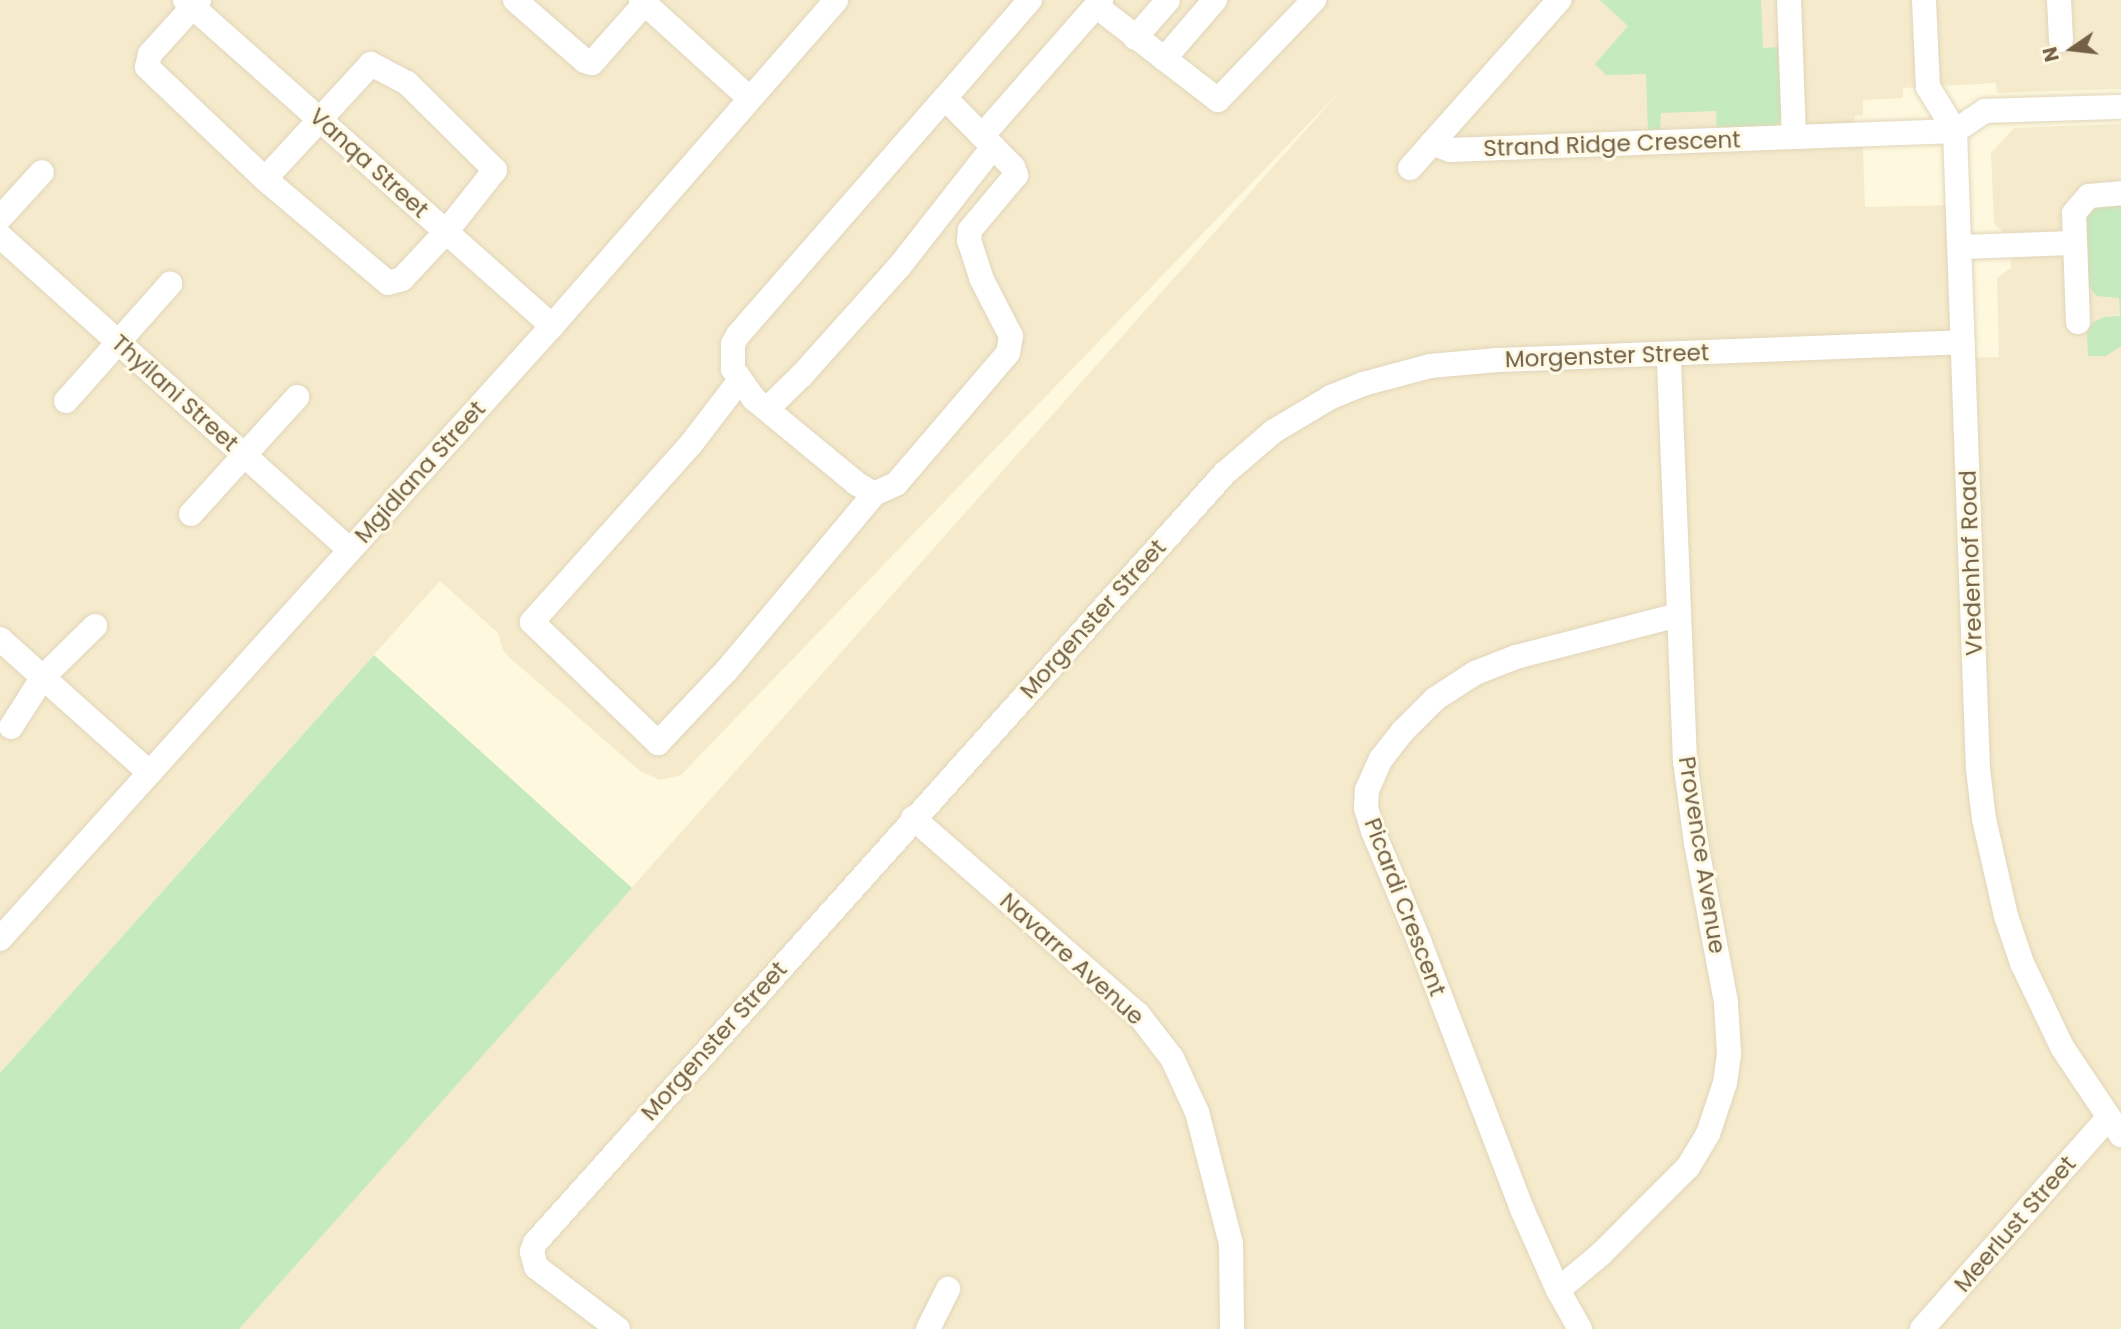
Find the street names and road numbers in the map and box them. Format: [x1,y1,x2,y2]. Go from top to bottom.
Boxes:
street label: Vanqa Street [304,102,434,224]
street label: Strand Ridge Crescent [1483,126,1741,162]
street label: Thyilani Street [106,329,244,457]
street label: Morgenster Street [1504,339,1710,373]
street label: Mgidlana Street [349,395,491,549]
street label: Vredenhof Road [1954,470,1988,656]
street label: Morgenster Street [1014,534,1172,704]
street label: Provence Avenue [1673,754,1731,956]
street label: Picardi Crescent [1358,814,1452,1000]
street label: Navarre Avenue [994,887,1150,1031]
street label: Morgenster Street [635,956,793,1126]
street label: Meerlust Street [1948,1150,2082,1298]

